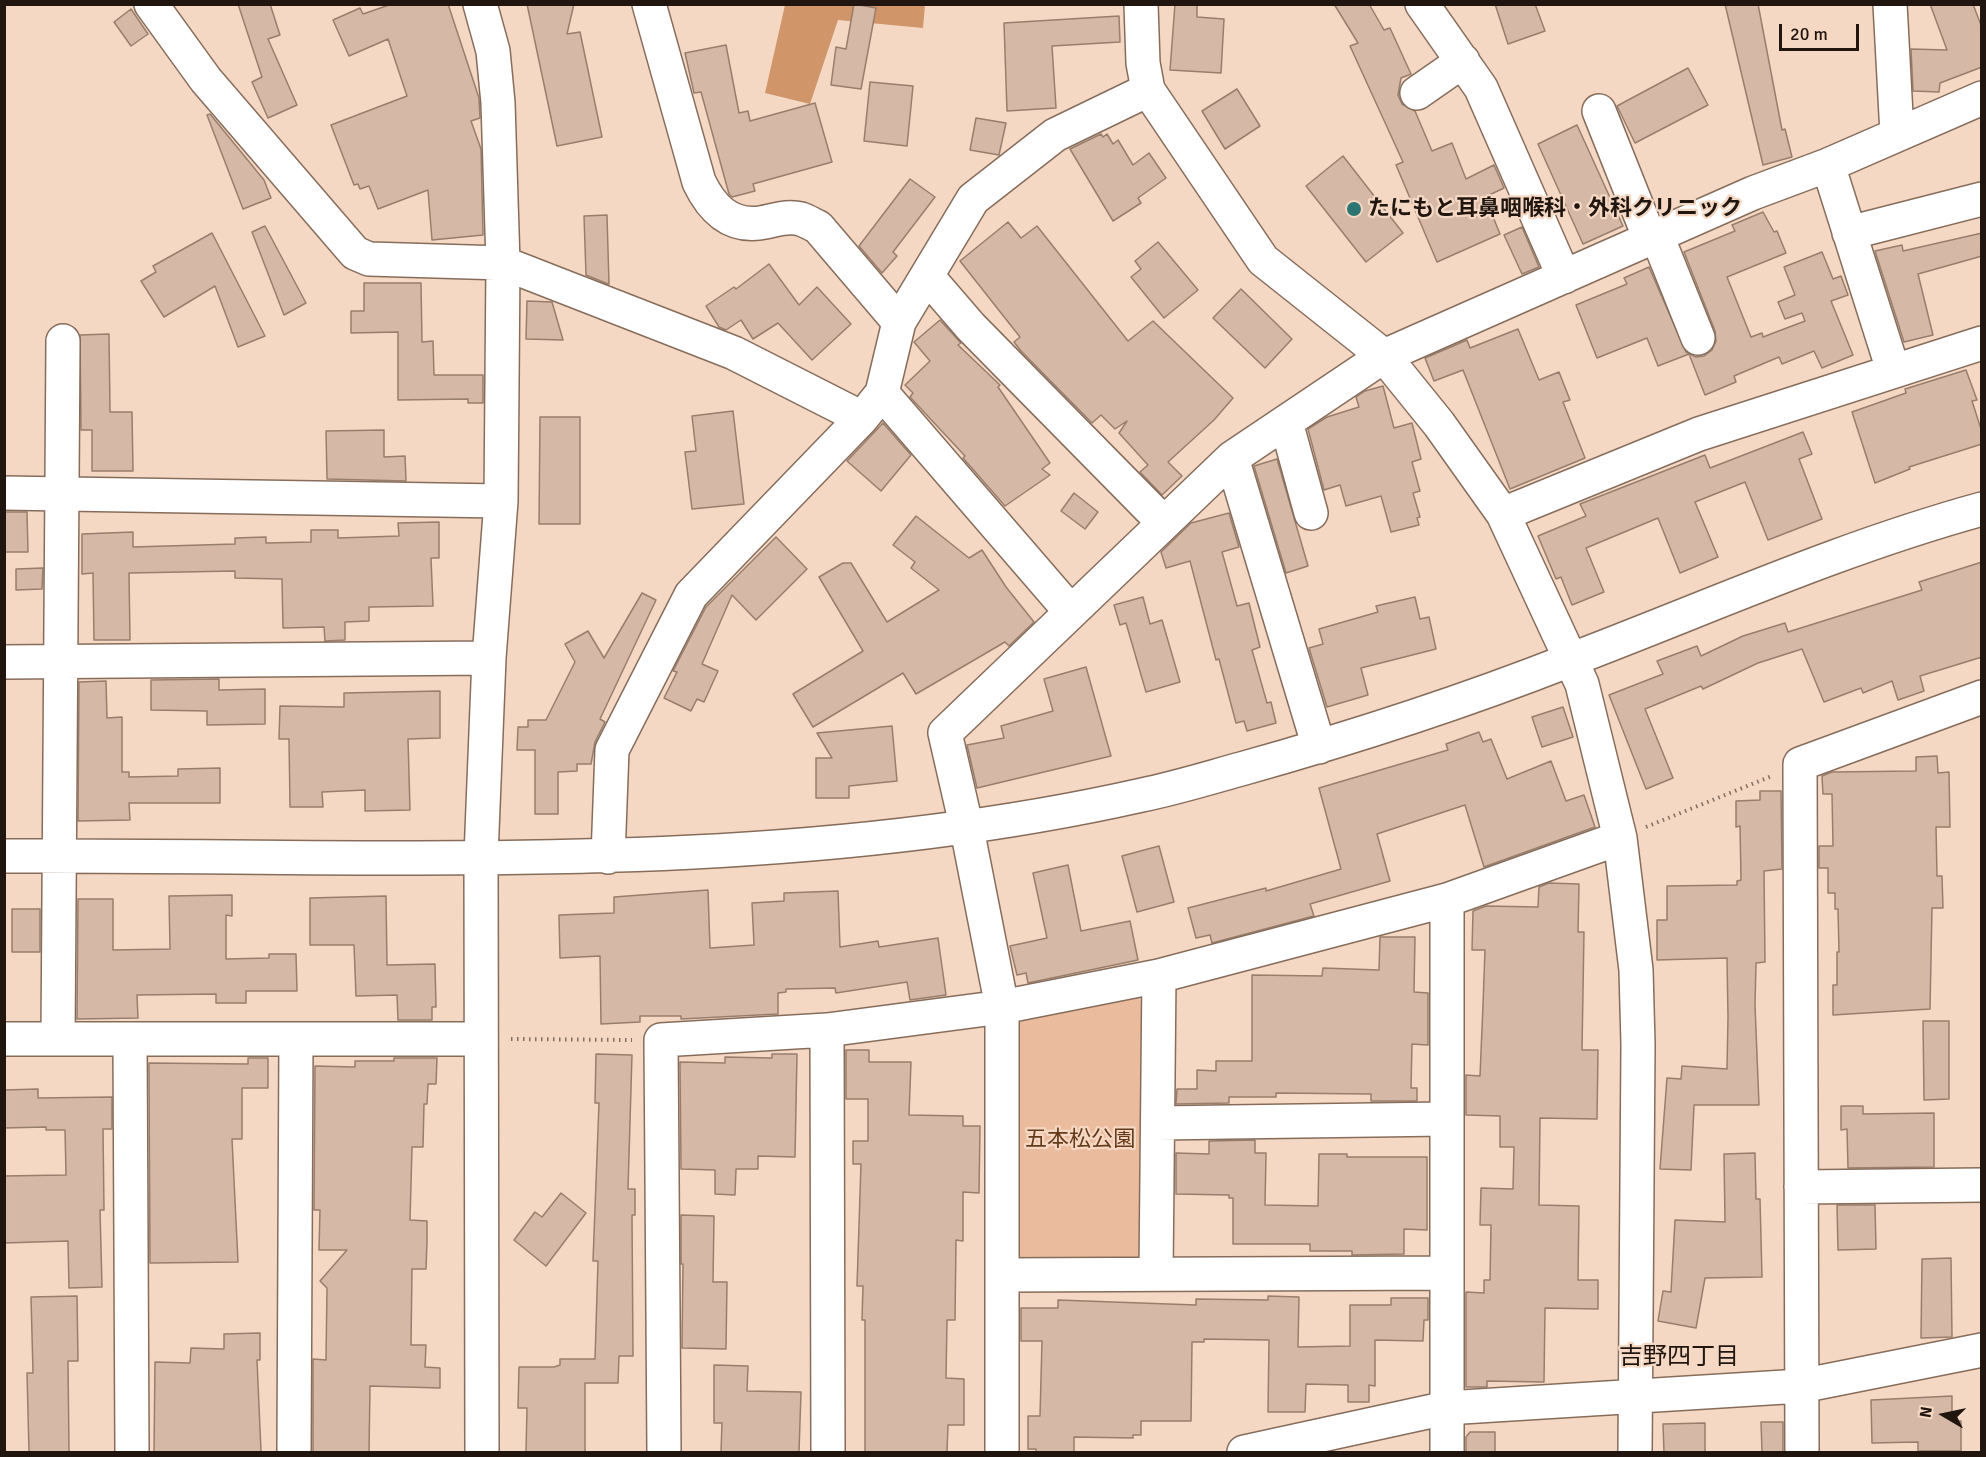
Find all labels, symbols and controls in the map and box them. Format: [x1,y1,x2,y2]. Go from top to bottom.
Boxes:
scale bar [1782,12,1862,50]
text: 20 m [1790,23,1828,45]
place label: たにもと耳鼻咽喉科・外科クリニック [1368,196,1742,222]
marker: たにもと耳鼻咽喉科・外科クリニック [1345,200,1363,218]
park label: 五本松公園 [1025,1127,1135,1153]
district label: 吉野四丁目 [1619,1344,1739,1372]
north arrow [1914,1385,1974,1445]
text: N [1915,1405,1937,1419]

